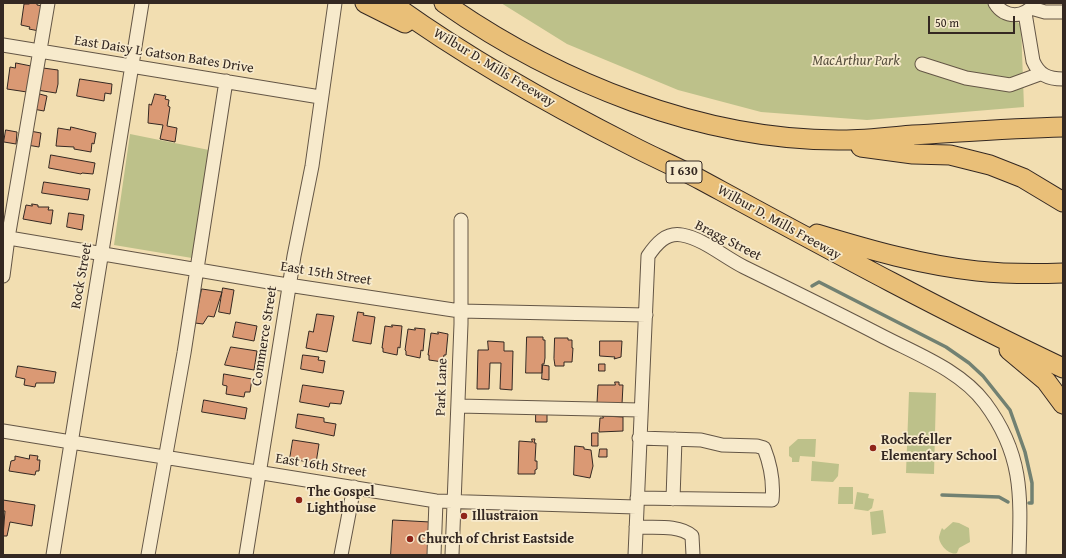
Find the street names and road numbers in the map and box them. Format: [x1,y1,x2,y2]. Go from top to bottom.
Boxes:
street label: Wilbur D. Mills Freeway [430,25,558,111]
street label: East Daisy L Gatson Bates Drive [73,33,255,77]
road number: I 630 [666,161,702,183]
street label: Wilbur D. Mills Freeway [714,182,844,264]
street label: Bragg Street [692,217,764,265]
street label: Rock Street [68,242,96,310]
street label: East 15th Street [279,259,373,289]
street label: Commerce Street [249,285,281,387]
street label: Park Lane [433,358,451,416]
street label: East 16th Street [274,451,368,481]

